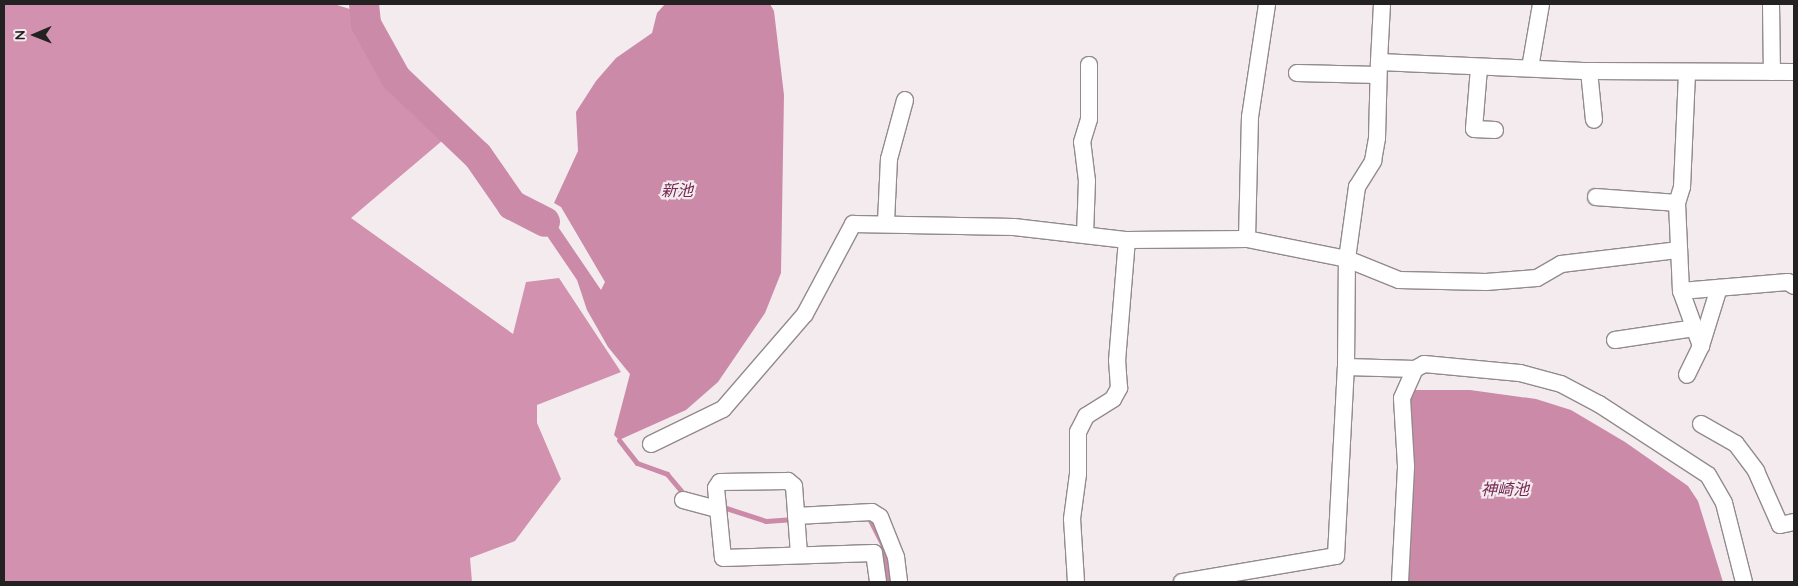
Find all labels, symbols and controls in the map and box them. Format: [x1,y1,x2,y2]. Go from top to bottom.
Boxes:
north arrow [10,10,60,60]
text: N [11,30,29,41]
water label: 新池 [661,180,693,200]
water label: 神崎池 [1481,479,1529,499]

